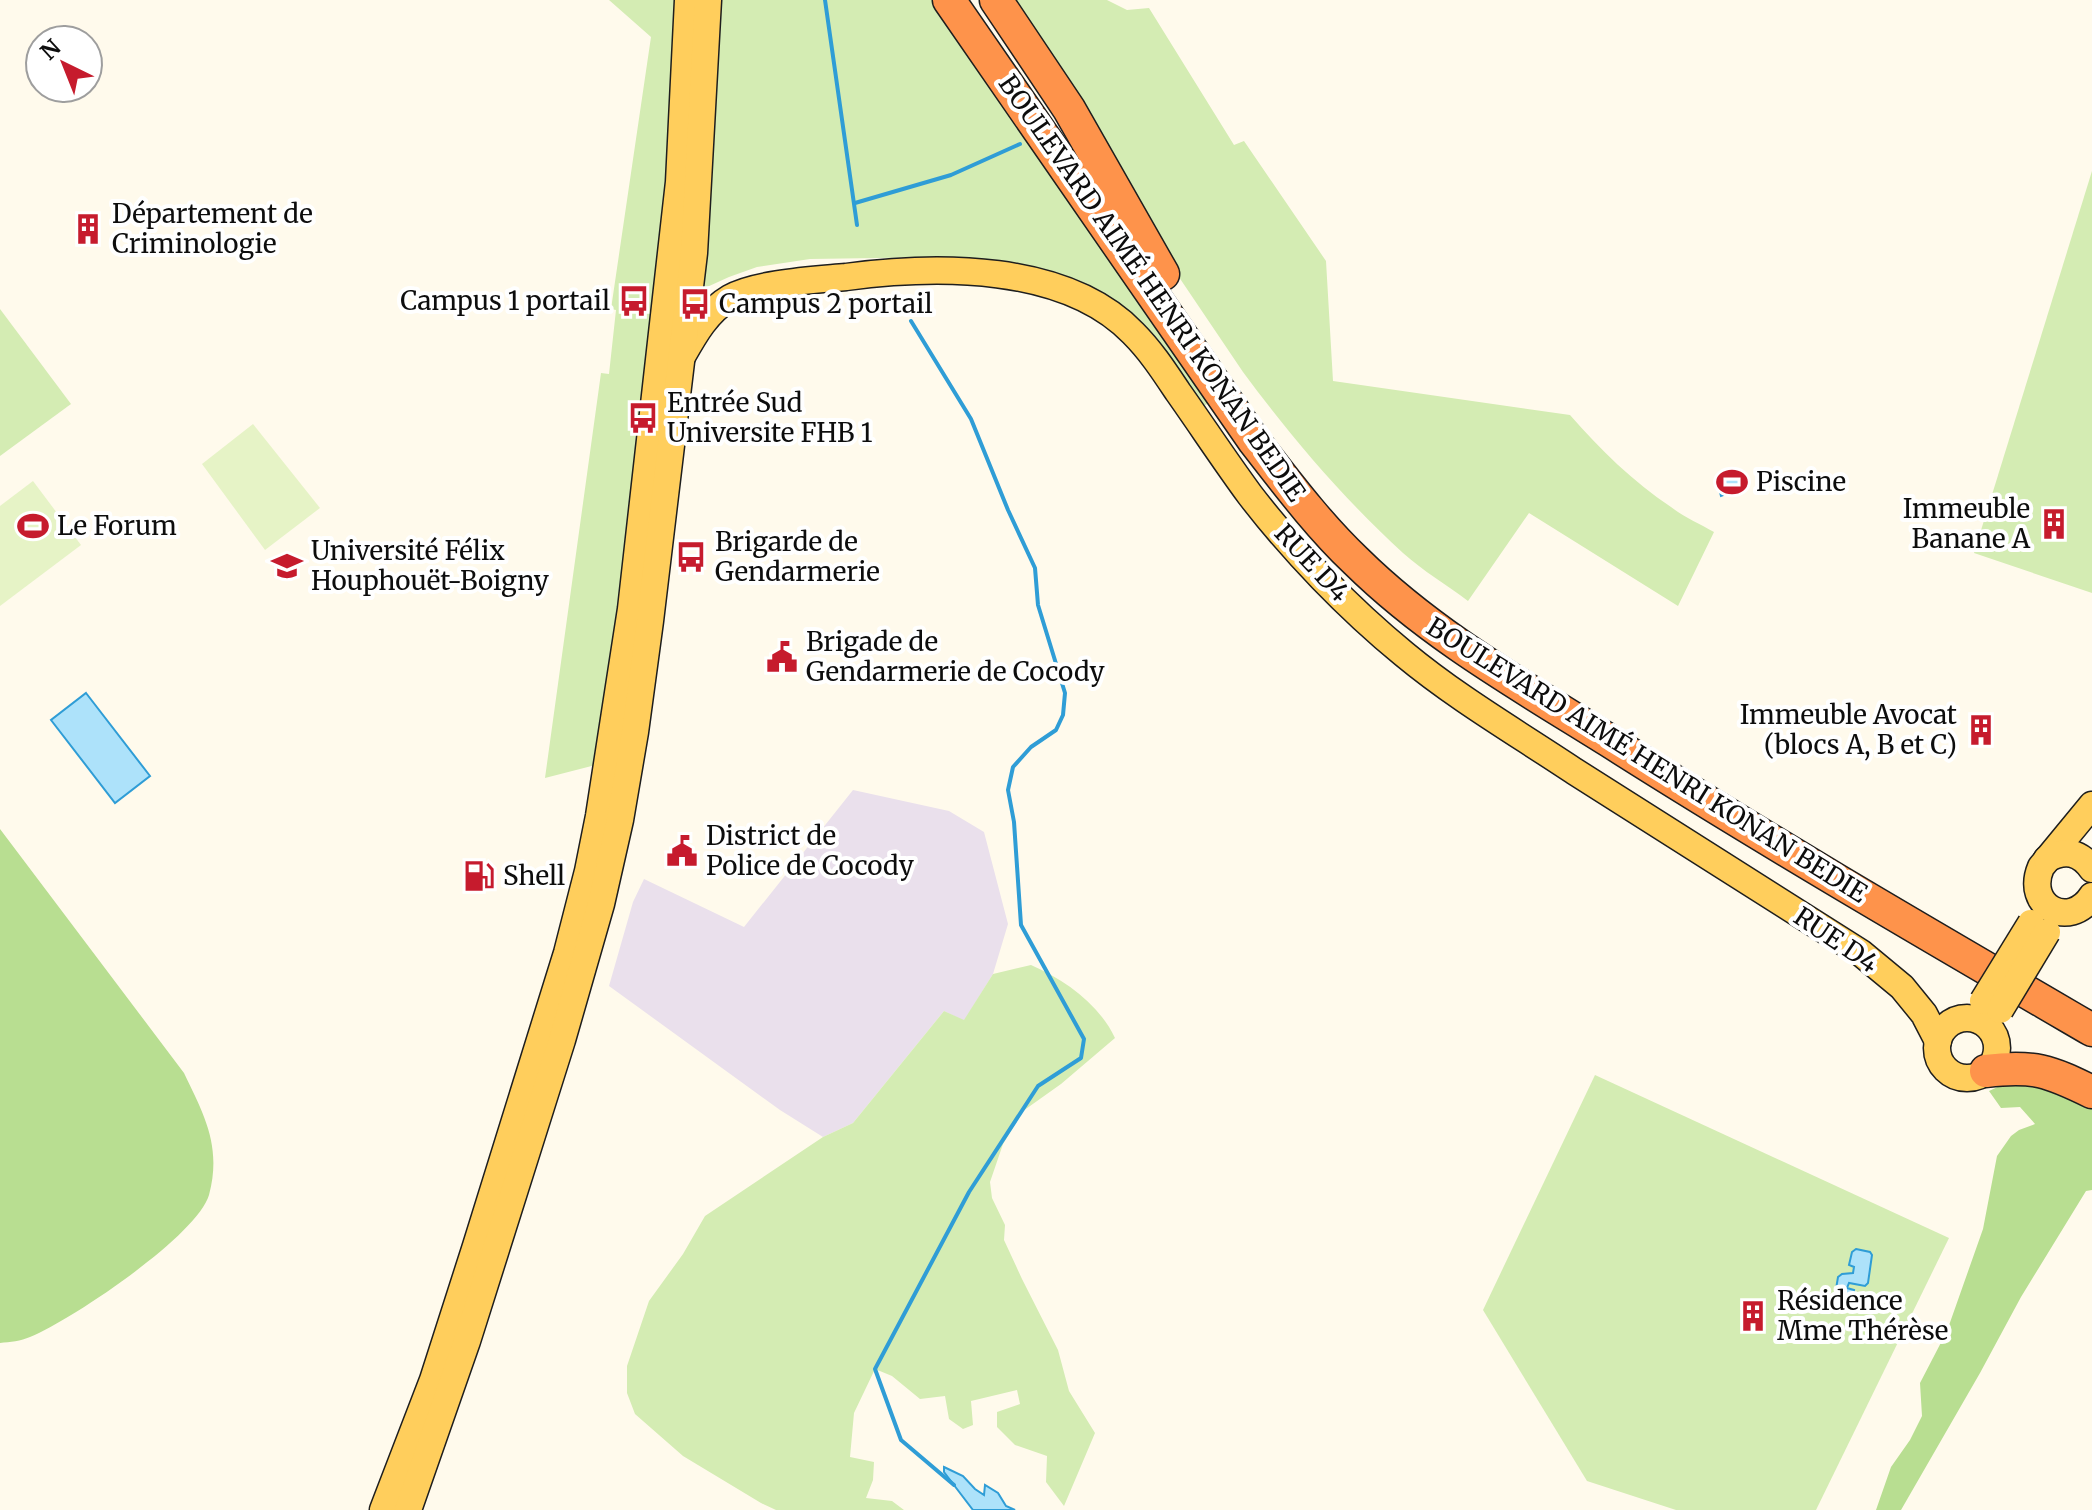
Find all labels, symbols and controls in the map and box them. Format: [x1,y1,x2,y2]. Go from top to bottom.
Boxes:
north arrow [24,24,104,104]
text: N [34,33,67,66]
street label: BOULEVARD AIMÉ HENRI KONAN BEDIE [992,67,1314,508]
place label: Département de Criminologie [112,197,313,260]
building icon: Département de Criminologie [71,212,105,246]
place label: Campus 1 portail [400,284,610,317]
bus stop icon: Campus 1 portail [617,284,651,318]
bus stop icon: Campus 2 portail [678,287,712,321]
place label: Campus 2 portail [719,287,932,320]
place label: Entrée Sud Universite FHB 1 [667,386,873,449]
bus stop icon: Entrée Sud Universite FHB 1 [626,401,660,435]
sports icon: Piscine [1715,465,1749,499]
place label: Piscine [1756,465,1846,498]
place label: Immeuble Banane A [1903,492,2031,555]
building icon: Immeuble Banane A [2037,507,2071,541]
sports icon: Le Forum [16,509,50,543]
place label: Le Forum [57,509,177,542]
street label: RUE D4 [1268,517,1357,609]
place label: Brigarde de Gendarmerie [715,525,880,588]
place label: Université Félix Houphouët-Boigny [311,534,550,597]
bus stop icon: Brigarde de Gendarmerie [674,540,708,574]
school or university icon: Université Félix Houphouët-Boigny [270,549,304,583]
street label: BOULEVARD AIMÉ HENRI KONAN BEDIE [1421,609,1875,910]
place label: Brigade de Gendarmerie de Cocody [806,625,1105,688]
public building icon: Brigade de Gendarmerie de Cocody [765,640,799,674]
place label: Immeuble Avocat (blocs A, B et C) [1740,698,1957,761]
building icon: Immeuble Avocat (blocs A, B et C) [1964,713,1998,747]
place label: District de Police de Cocody [706,819,915,882]
public building icon: District de Police de Cocody [665,834,699,868]
fuel station icon: Shell [462,859,496,893]
place label: Shell [503,859,565,892]
street label: RUE D4 [1788,899,1885,980]
place label: Résidence Mme Thérèse [1777,1284,1948,1347]
building icon: Résidence Mme Thérèse [1736,1299,1770,1333]

